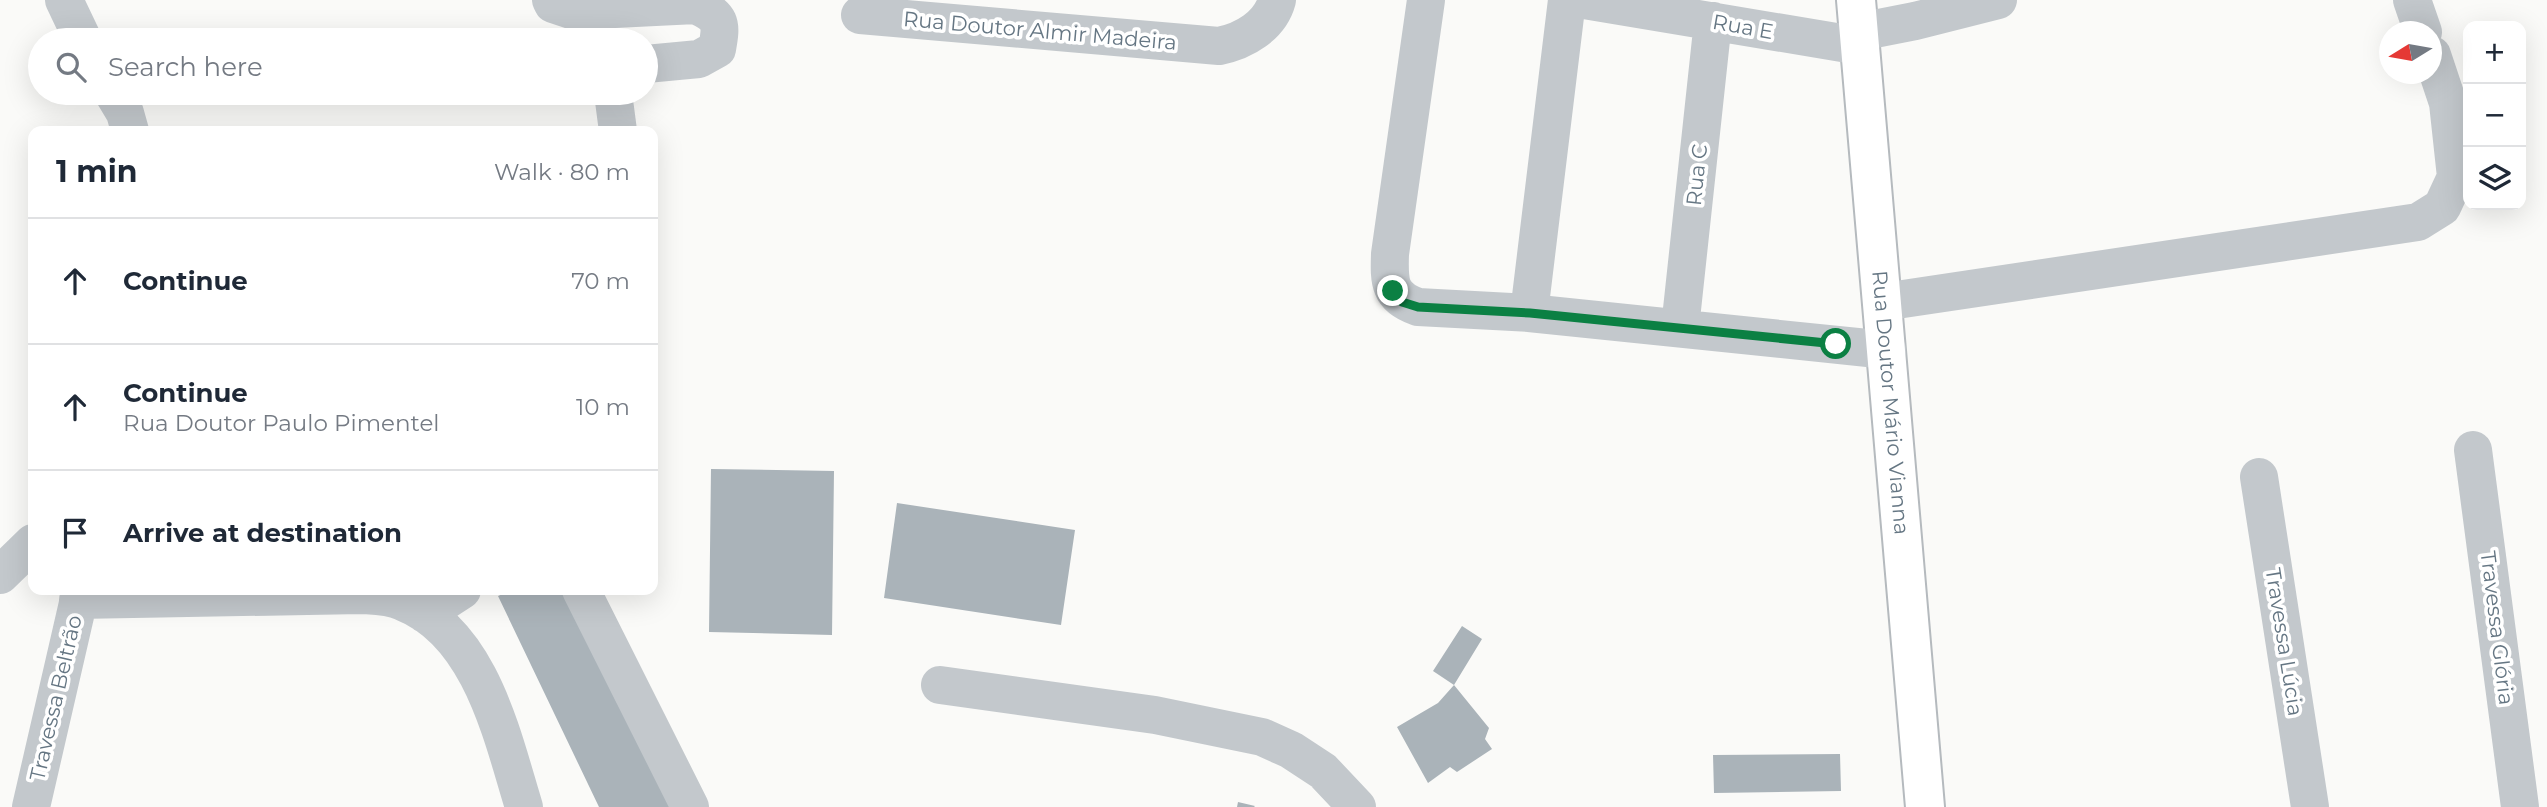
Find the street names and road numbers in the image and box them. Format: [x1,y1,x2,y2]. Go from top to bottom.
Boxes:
street label: Rua Doutor Almir Madeira [902,6,1178,55]
street label: Rua E [1711,9,1775,44]
street label: Rua C [1681,143,1712,207]
street label: Rua Doutor Mário Vianna [1867,269,1915,536]
street label: Travessa Glória [2476,549,2519,706]
street label: Travessa Lúcia [2260,566,2309,718]
street label: Travessa Beltrão [24,613,87,783]

